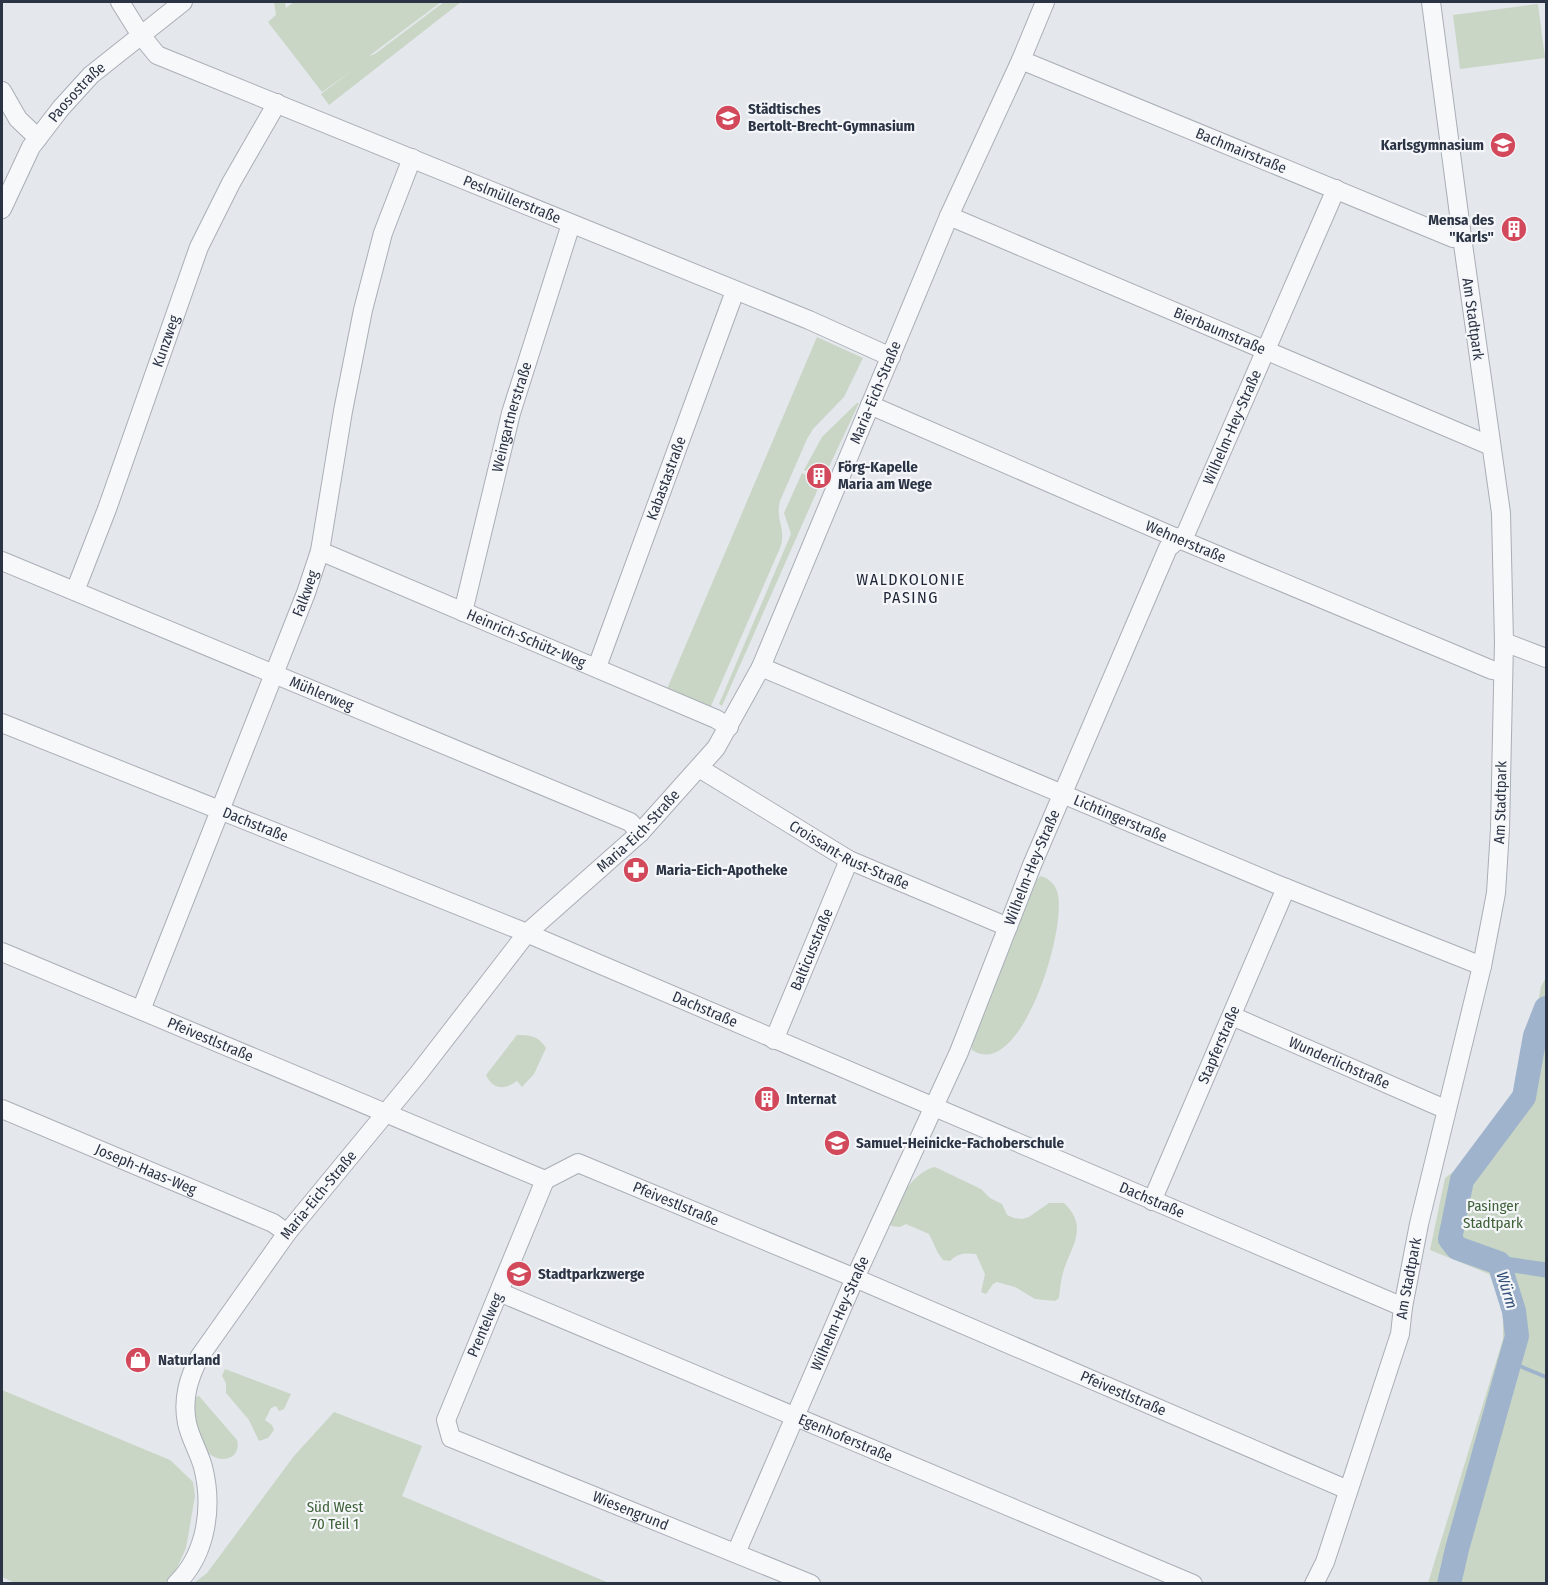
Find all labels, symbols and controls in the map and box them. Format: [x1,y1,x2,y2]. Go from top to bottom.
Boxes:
street label: Paosostraße [44,58,109,126]
place label: Städtisches Bertolt-Brecht-Gymnasium [748,100,915,135]
school or university icon: Städtisches Bertolt-Brecht-Gymnasium [713,103,743,133]
street label: Bachmairstraße [1193,124,1289,177]
school or university icon: Karlsgymnasium [1488,130,1518,160]
place label: Karlsgymnasium [1381,136,1484,154]
street label: Peslmüllerstraße [461,171,564,227]
place label: Mensa des "Karls" [1428,211,1494,246]
building icon: Mensa des "Karls" [1499,214,1529,244]
street label: Am Stadtpark [1458,277,1488,361]
street label: Bierbaumstraße [1171,303,1268,358]
street label: Kunzweg [149,313,183,369]
street label: Maria-Eich-Straße [846,338,905,447]
street label: Weingartnerstraße [488,360,536,474]
street label: Wilhelm-Hey-Straße [1199,367,1265,487]
street label: Kabastastraße [643,434,690,523]
place label: Förg-Kapelle Maria am Wege [838,458,932,493]
building icon: Förg-Kapelle Maria am Wege [804,461,834,491]
street label: Wehnerstraße [1143,517,1229,567]
street label: Falkweg [289,568,322,619]
district label: WALDKOLONIE PASING [856,570,966,607]
street label: Heinrich-Schütz-Weg [464,605,588,672]
street label: Mühlerweg [287,673,356,715]
street label: Am Stadtpark [1490,761,1510,844]
street label: Maria-Eich-Straße [593,786,683,876]
street label: Lichtingerstraße [1071,791,1170,846]
street label: Dachstraße [220,803,291,846]
street label: Wilhelm-Hey-Straße [1000,807,1064,928]
street label: Croissant-Rust-Straße [786,816,912,893]
pharmacy icon: Maria-Eich-Apotheke [621,855,651,885]
place label: Maria-Eich-Apotheke [656,861,788,879]
street label: Balticusstraße [787,906,837,993]
street label: Dachstraße [670,987,740,1031]
street label: Stapferstraße [1194,1003,1244,1087]
street label: Pfeivestlstraße [165,1013,256,1066]
street label: Wunderlichstraße [1286,1033,1393,1093]
building icon: Internat [752,1084,782,1114]
place label: Internat [786,1090,837,1108]
school or university icon: Samuel-Heinicke-Fachoberschule [822,1128,852,1158]
place label: Samuel-Heinicke-Fachoberschule [856,1134,1065,1152]
street label: Joseph-Haas-Weg [92,1140,199,1199]
street label: Maria-Eich-Straße [276,1147,360,1243]
street label: Pfeivestlstraße [630,1178,722,1229]
street label: Dachstraße [1117,1178,1187,1222]
park label: Pasinger Stadtpark [1463,1197,1523,1232]
street label: Am Stadtpark [1393,1236,1425,1320]
street label: Wilhelm-Hey-Straße [807,1253,873,1374]
school or university icon: Stadtparkzwerge [504,1259,534,1289]
place label: Stadtparkzwerge [538,1265,645,1283]
water label: Würm [1492,1269,1522,1311]
street label: Prentelweg [463,1290,507,1360]
shop icon: Naturland [123,1345,153,1375]
place label: Naturland [158,1351,221,1369]
street label: Pfeivestlstraße [1078,1367,1169,1420]
street label: Egenhoferstraße [796,1410,895,1466]
street label: Wiesengrund [590,1487,671,1534]
park label: Süd West 70 Teil 1 [307,1498,363,1533]

